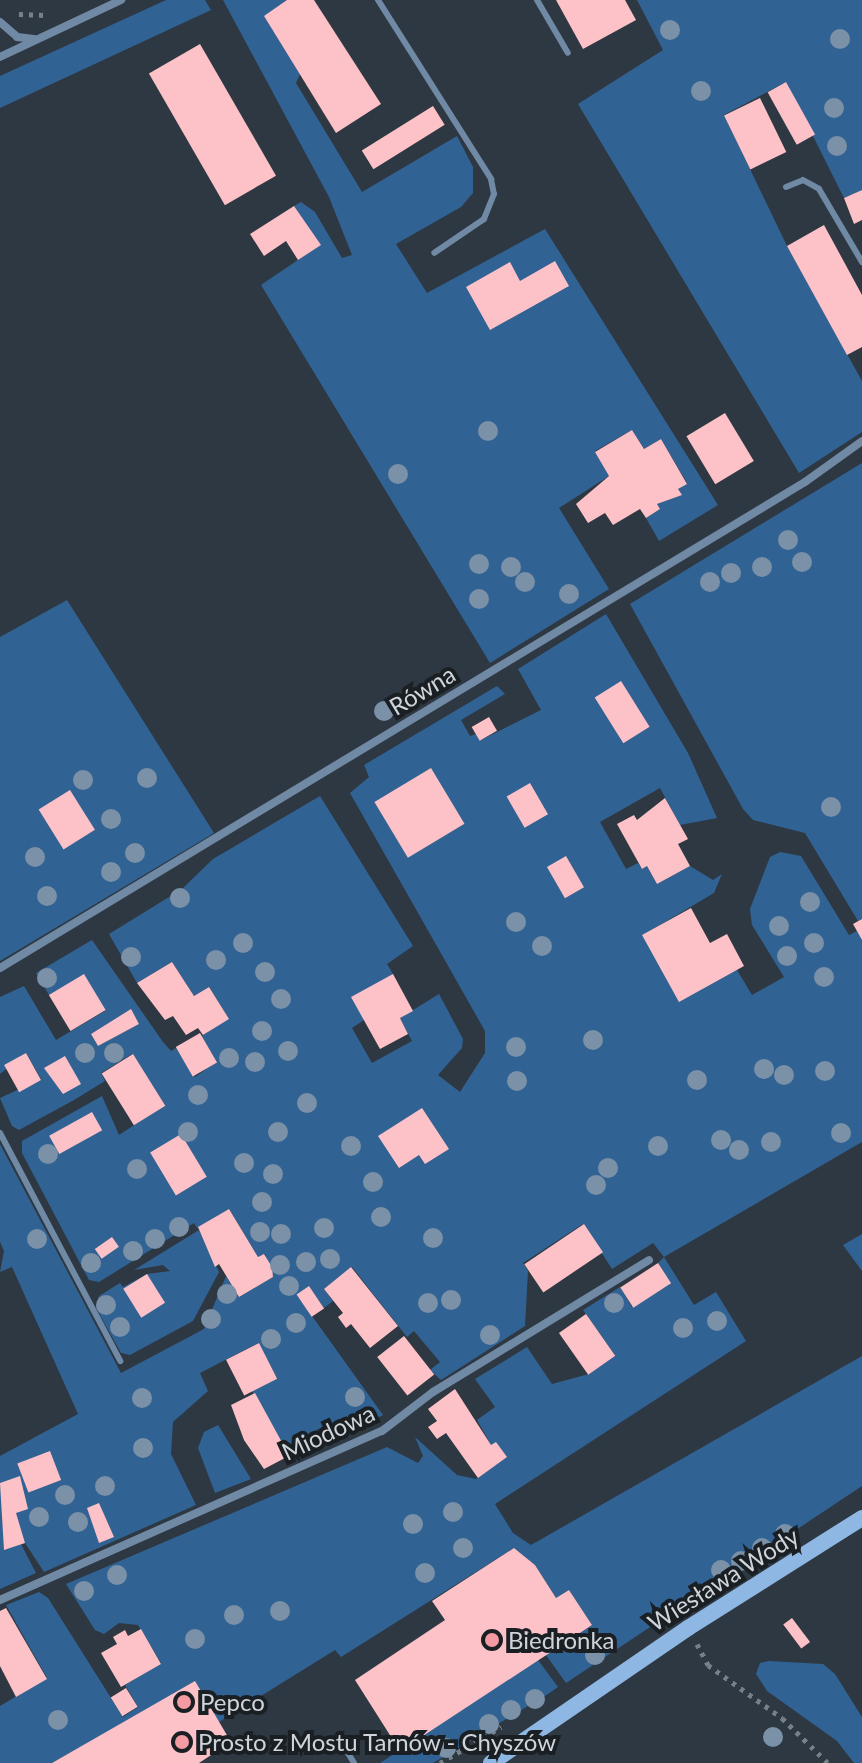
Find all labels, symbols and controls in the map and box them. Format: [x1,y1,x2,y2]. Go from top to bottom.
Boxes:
street label: Równa [384,659,460,721]
street label: Miodowa [277,1398,379,1466]
street label: Wiesława Wody [642,1521,804,1637]
place label: Biedronka [508,1626,614,1654]
marker: Biedronka [483,1631,501,1649]
place label: Pepco [200,1688,265,1716]
marker: Pepco [175,1693,193,1711]
place label: Prosto z Mostu Tarnów - Chyszów [198,1728,557,1756]
marker: Prosto z Mostu Tarnów - Chyszów [173,1733,191,1751]

